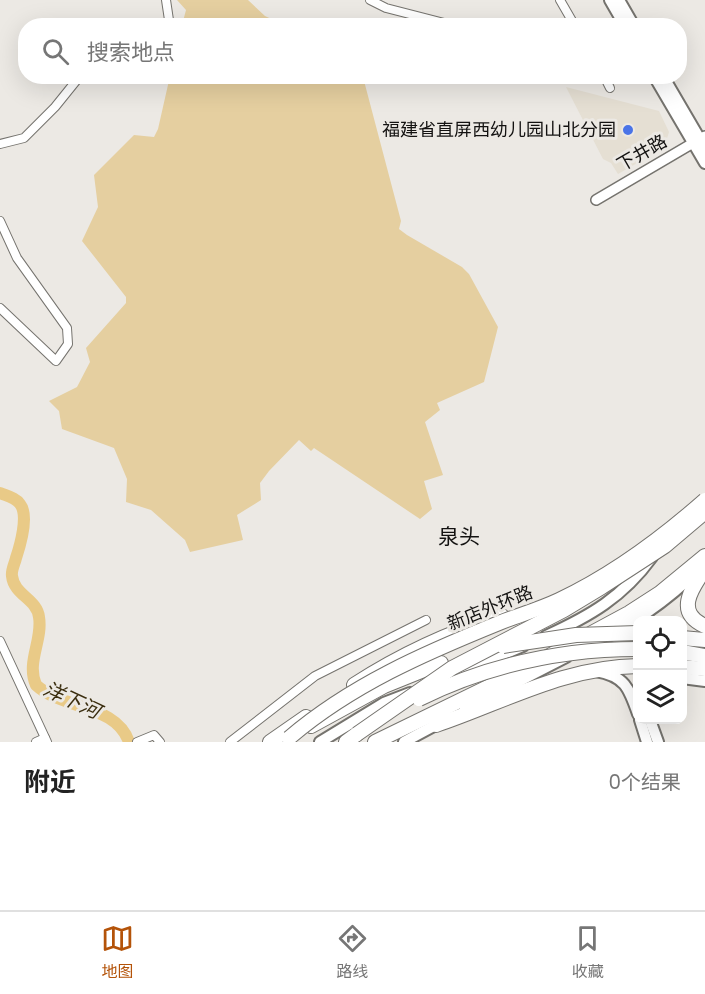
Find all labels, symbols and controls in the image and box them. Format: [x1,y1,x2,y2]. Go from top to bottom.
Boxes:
search box [18,18,687,84]
icon: search [39,35,72,68]
text: 搜索地点 [87,37,175,68]
place label: 福建省直屏西幼儿园山北分园 [382,117,616,142]
marker: 福建省直屏西幼儿园山北分园 [621,123,635,137]
street label: 下井路 [612,128,671,177]
district label: 泉头 [438,522,480,551]
street label: 新店外环路 [443,579,536,636]
map controls [633,616,687,724]
button: locate [633,616,687,670]
button: layers [633,670,687,724]
water label: 洋下河 [39,675,109,727]
text: 附近 [24,764,76,800]
text: 0个结果 [608,768,681,796]
tab: 地图 [101,922,134,984]
tab: 路线 [336,922,369,984]
tab: 收藏 [571,922,604,984]

